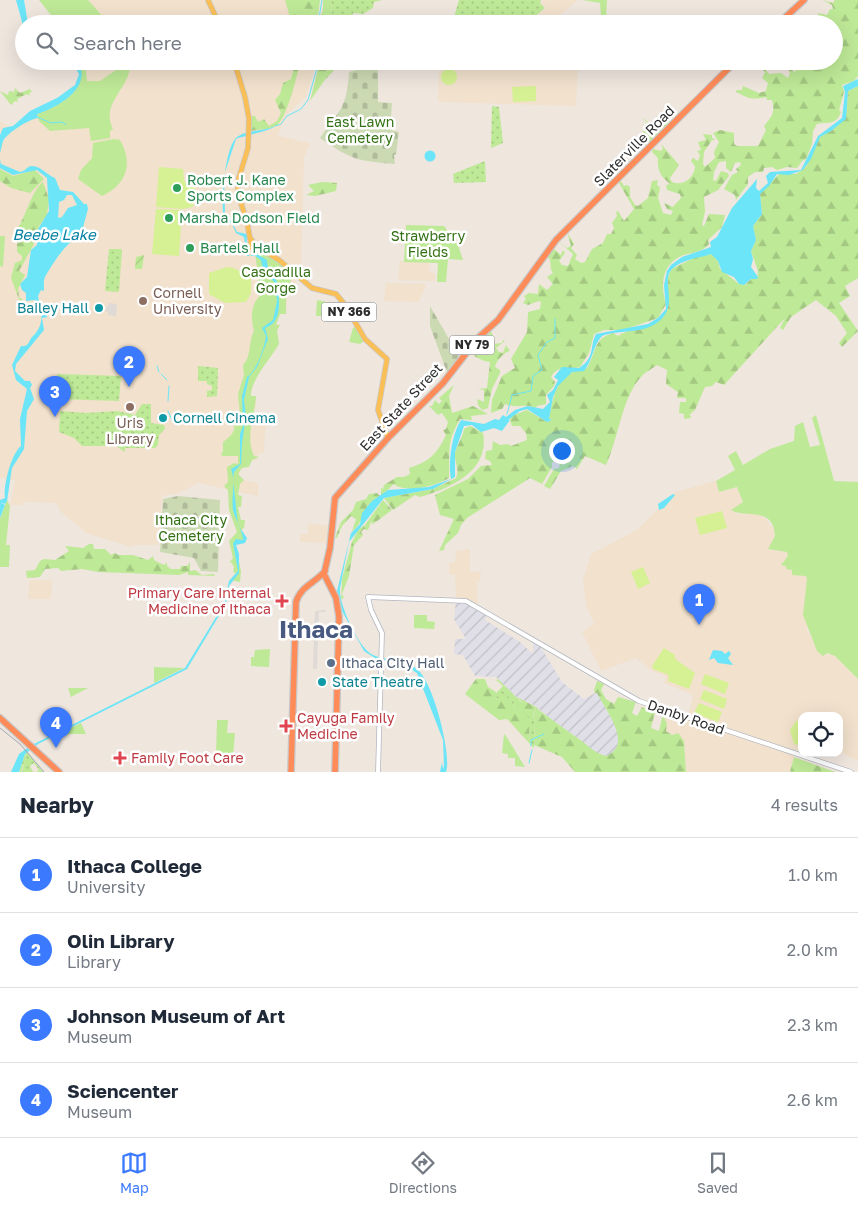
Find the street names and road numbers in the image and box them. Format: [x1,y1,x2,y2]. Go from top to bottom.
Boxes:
street label: Slaterville Road [590,102,678,190]
road number: NY 366 [322,302,376,322]
road number: NY 79 [450,336,494,354]
street label: East State Street [356,359,446,454]
street label: Danby Road [645,695,727,738]

